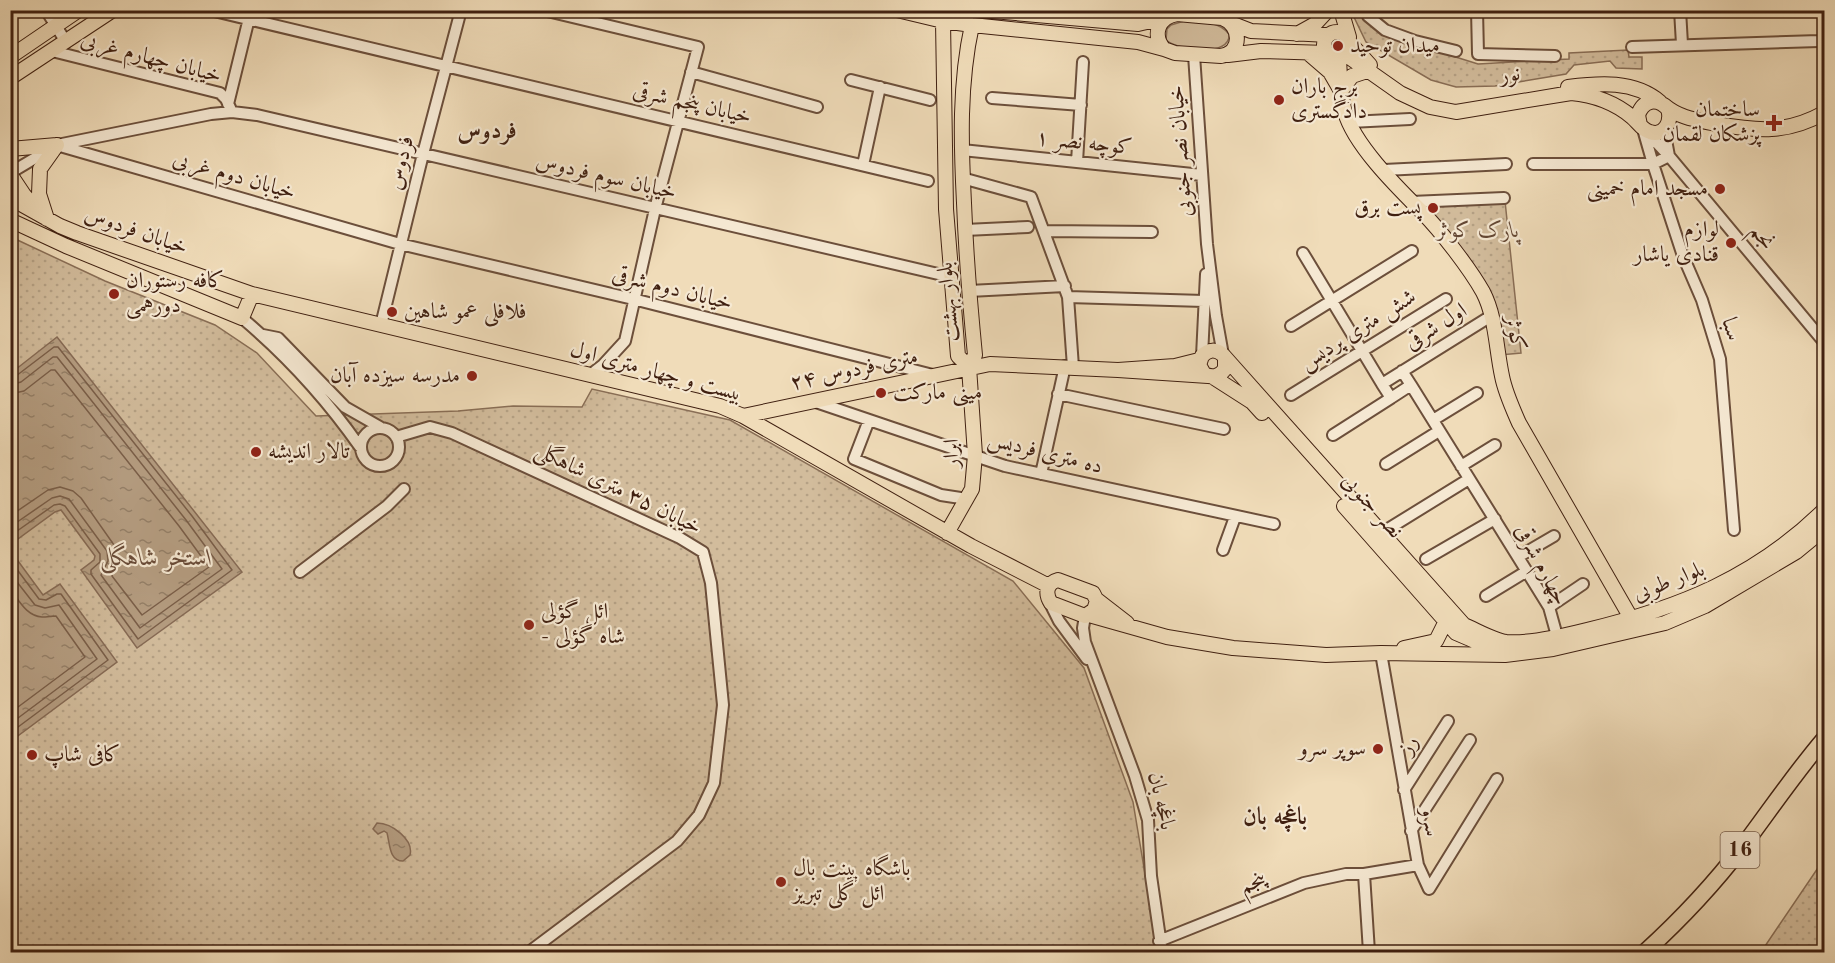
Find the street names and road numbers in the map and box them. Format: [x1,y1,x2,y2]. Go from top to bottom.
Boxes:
street label: خیابان چهارم غربی [76,29,224,94]
street label: نور [1496,63,1522,89]
street label: خیابان پنجم شرقی [629,79,754,136]
street label: خیابان نصر جنوبی [1165,84,1201,218]
street label: کوچه نصر ۱ [1035,127,1133,162]
street label: فردوس [384,134,420,193]
street label: خیابان دوم غربی [168,148,298,211]
street label: خیابان سوم فردوس [532,150,678,211]
street label: خیابان فردوس [81,203,190,261]
street label: نجم [1739,220,1779,259]
street label: بلوار بهشت [935,261,965,343]
street label: خیابان دوم شرقی [608,262,735,321]
street label: شش متری پردیس [1296,286,1422,377]
street label: اول شرقی [1401,299,1472,356]
street label: کوثر [1499,312,1529,353]
street label: سبا [1716,315,1745,343]
street label: بیست و چهار متری اول [567,338,744,407]
street label: ۲۴ متری فردوس [788,346,920,396]
street label: ده متری فردیس [985,428,1105,481]
street label: خیابان ۳۵ متری شاهگلی [530,436,706,542]
street label: ابرار [941,439,964,469]
street label: نصر جنوبی [1334,469,1407,545]
street label: چهارم شرقی [1504,520,1572,612]
street label: بلوار طوبی [1630,558,1709,609]
street label: رز [1394,732,1424,761]
street label: باغچه بان [1141,770,1179,833]
street label: سرو [1414,804,1443,838]
road number: 16 [1720,832,1760,868]
street label: پنجم [1237,867,1274,906]

